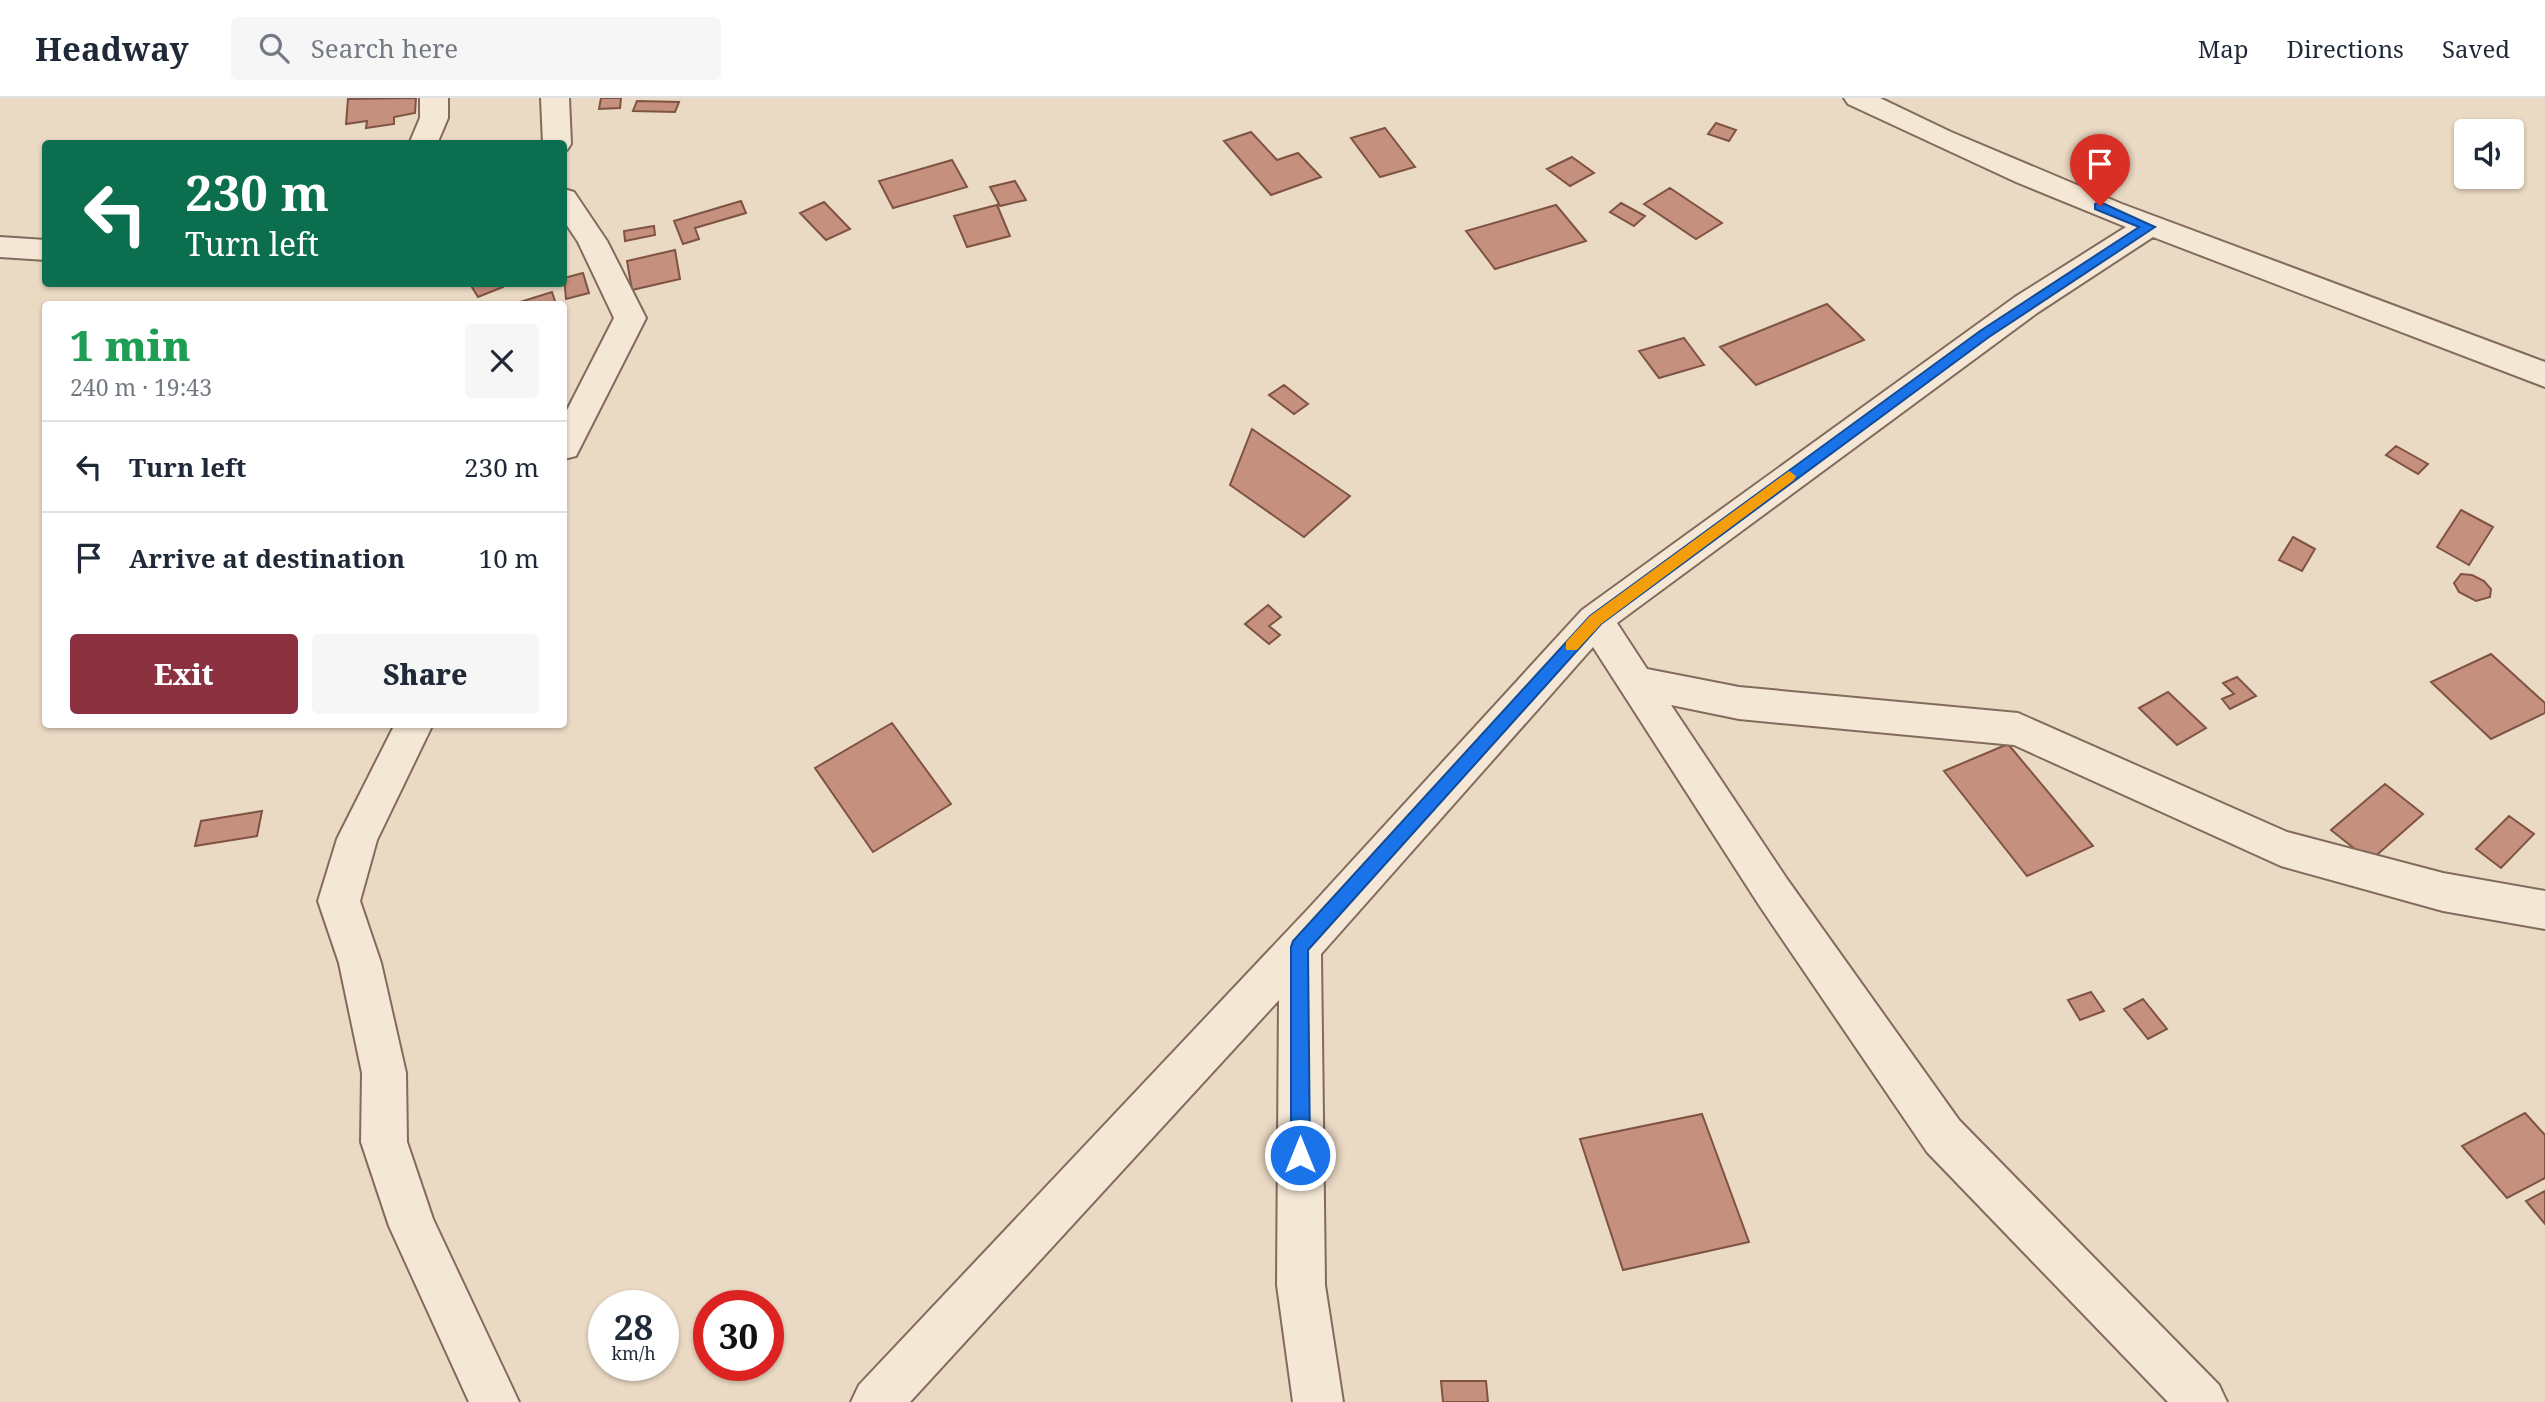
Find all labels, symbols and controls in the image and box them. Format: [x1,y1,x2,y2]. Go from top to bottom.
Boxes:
search box [231,17,721,80]
text: Headway [35,26,189,71]
icon: search [255,29,293,67]
text: Search here [311,30,458,66]
text: Map [2198,32,2249,65]
text: Directions [2287,32,2404,65]
text: Saved [2442,32,2510,65]
map controls [2454,119,2524,189]
button: sound [2454,119,2524,189]
pin [2070,134,2130,206]
icon: arrive [2081,145,2119,183]
text: 230 m [185,159,329,225]
icon: left [70,168,161,259]
text: Turn left [185,222,319,265]
text: 1 min [70,316,191,373]
button: close [465,324,539,398]
text: 240 m · 19:43 [70,371,212,403]
icon: left [70,448,108,486]
text: Turn left [129,449,246,485]
text: 230 m [464,449,539,485]
icon: arrive [70,539,108,577]
text: Arrive at destination [129,540,405,576]
text: 10 m [479,540,539,576]
button: Exit [70,634,298,714]
button: Share [312,634,539,714]
position arrow [1263,1118,1337,1192]
speed limit sign: 30 [693,1290,784,1381]
text: 28 [614,1303,653,1350]
text: km/h [611,1341,656,1365]

